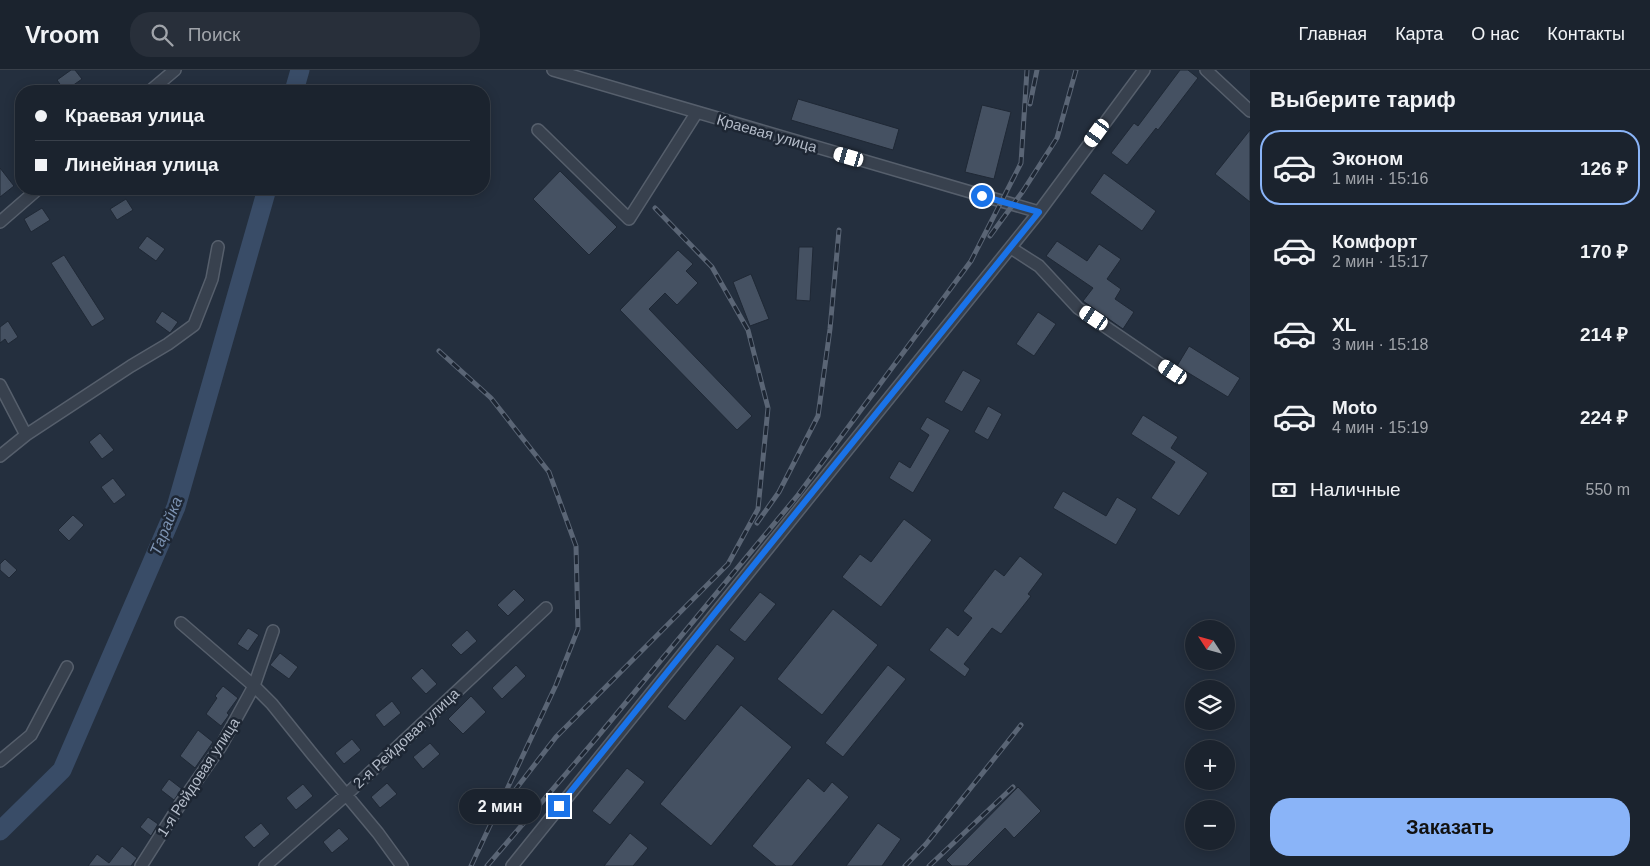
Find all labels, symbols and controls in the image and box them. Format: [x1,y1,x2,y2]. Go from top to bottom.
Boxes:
search box [130,12,480,57]
text: Vroom [25,21,100,48]
icon: search [148,21,176,49]
text: Поиск [188,24,240,45]
text: Главная [1299,24,1367,44]
text: Карта [1395,24,1443,44]
text: О нас [1471,24,1519,44]
text: Контакты [1547,24,1625,44]
text: Выберите тариф [1270,87,1456,112]
text: Краевая улица [65,105,204,126]
street label: Краевая улица [715,111,820,156]
car [1082,116,1111,150]
icon: car [1272,145,1317,190]
car [832,146,865,168]
text: Эконом [1332,148,1403,169]
text: Линейная улица [65,154,219,175]
text: 126 ₽ [1580,158,1628,179]
text: 1 мин · 15:16 [1332,170,1428,187]
route start [971,185,993,207]
icon: car [1272,228,1317,273]
text: Комфорт [1332,231,1417,252]
text: 170 ₽ [1580,241,1628,262]
text: 2 мин · 15:17 [1332,253,1428,270]
car [1077,303,1110,333]
icon: car [1272,311,1317,356]
text: XL [1332,314,1356,335]
text: 214 ₽ [1580,324,1628,345]
text: 3 мин · 15:18 [1332,336,1428,353]
car [1156,357,1189,387]
icon: car [1272,394,1317,439]
text: Moto [1332,397,1377,418]
text: 224 ₽ [1580,407,1628,428]
text: 4 мин · 15:19 [1332,419,1428,436]
icon: cash [1270,476,1298,504]
text: Наличные [1310,479,1401,500]
text: 550 m [1586,481,1630,498]
water label: Тарайка [147,494,185,558]
north arrow [1185,620,1235,670]
map controls [1185,620,1235,850]
button: layers [1185,680,1235,730]
street label: 2-я Рейдовая улица [350,684,463,791]
street label: 1-я Рейдовая улица [153,714,243,840]
button: + [1185,740,1235,790]
callout: 2 мин [459,788,542,824]
route end [548,795,570,817]
text: 2 мин [478,798,522,815]
button: Заказать [1270,798,1630,856]
button: − [1185,800,1235,850]

